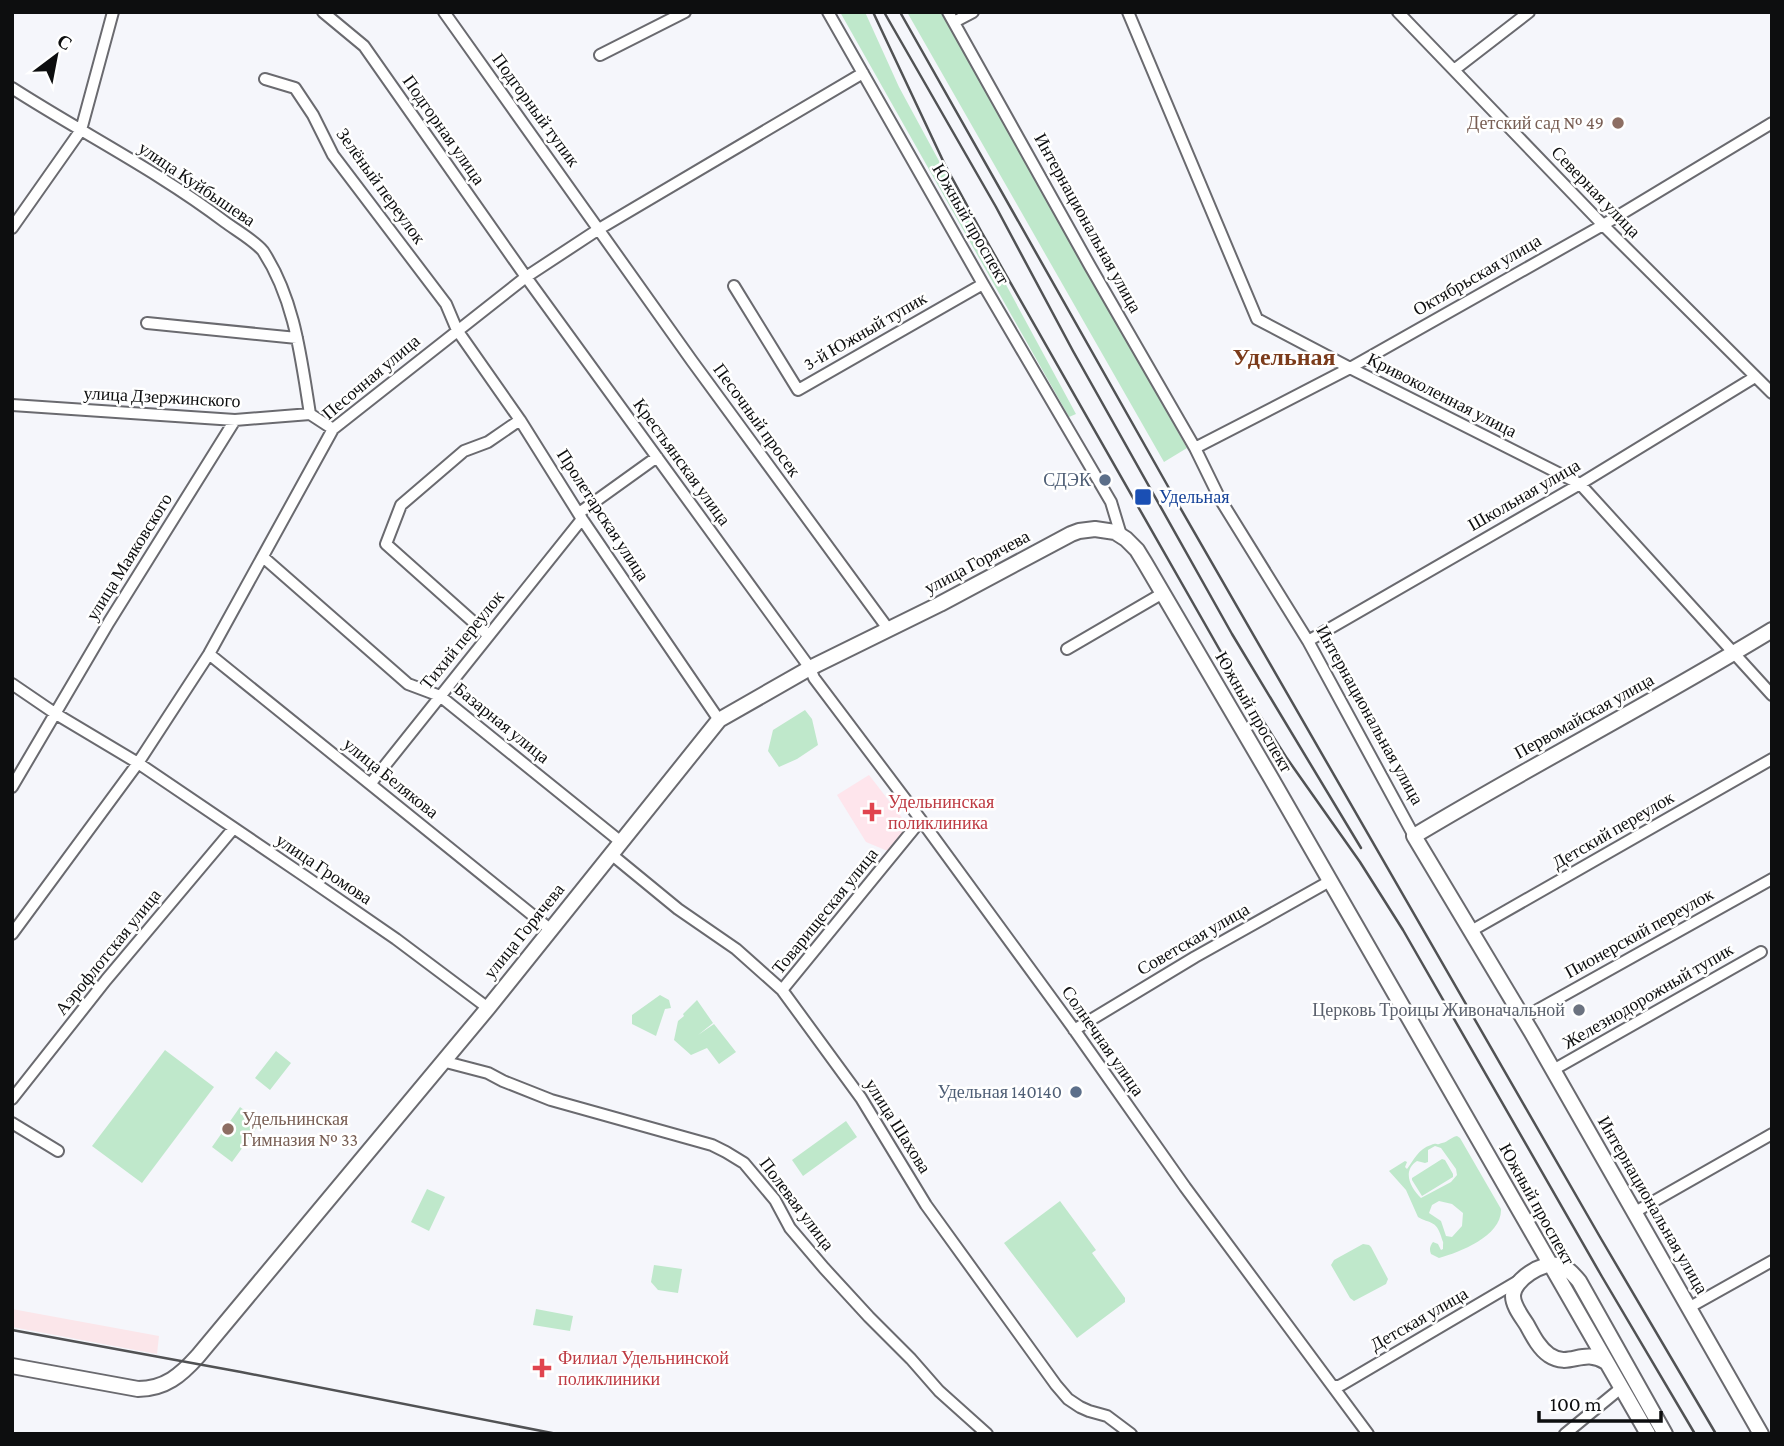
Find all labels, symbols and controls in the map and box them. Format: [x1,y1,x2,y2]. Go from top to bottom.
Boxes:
north arrow [21,21,91,91]
text: С [53,29,76,55]
street label: Подгорный тупик [488,50,584,171]
street label: Подгорная улица [399,71,489,189]
place label: Детский сад № 49 [1467,113,1604,133]
marker: Детский сад № 49 [1610,115,1626,131]
street label: Зелёный переулок [332,124,430,248]
street label: Интернациональная улица [1030,130,1146,316]
street label: улица Куйбышева [135,138,259,230]
street label: Северная улица [1547,142,1645,242]
street label: Южный проспект [928,160,1014,288]
street label: Октябрьская улица [1409,230,1545,320]
street label: 3-й Южный тупик [800,288,930,374]
street label: Песочная улица [318,331,424,423]
district label: Удельная [1232,343,1336,370]
street label: Кривоколенная улица [1364,349,1520,441]
street label: Песочный просек [709,360,805,481]
street label: улица Дзержинского [83,383,241,411]
street label: Крестьянская улица [629,395,735,529]
street label: Пролетарская улица [553,445,653,585]
street label: Школьная улица [1465,455,1583,535]
place label: СДЭК [1043,470,1092,490]
marker: СДЭК [1097,472,1113,488]
marker: Удельная [1133,487,1153,507]
place label: Удельная [1159,487,1229,507]
street label: улица Маяковского [82,490,176,624]
street label: улица Горячева [921,526,1033,598]
street label: Тихий переулок [416,587,508,693]
street label: Интернациональная улица [1312,622,1428,808]
street label: Южный проспект [1211,648,1297,776]
street label: Первомайская улица [1511,669,1657,763]
street label: Базарная улица [451,679,553,767]
street label: улица Белякова [339,734,443,822]
street label: Детский переулок [1549,787,1678,873]
place label: Удельнинская поликлиника [888,792,994,833]
marker: Удельнинская поликлиника [862,802,882,822]
street label: улица Громова [272,830,376,908]
street label: Товарищеская улица [768,844,882,978]
street label: улица Горячева [480,880,568,982]
street label: Пионерский переулок [1561,884,1717,982]
street label: Аэрофлотская улица [51,885,165,1019]
street label: Советская улица [1133,899,1253,979]
street label: Железнодорожный тупик [1559,939,1737,1053]
street label: Солнечная улица [1058,982,1148,1100]
place label: Церковь Троицы Живоначальной [1312,1000,1565,1020]
marker: Церковь Троицы Живоначальной [1571,1002,1587,1018]
street label: улица Шахова [861,1075,935,1177]
place label: Удельная 140140 [937,1082,1062,1102]
marker: Удельная 140140 [1068,1084,1084,1100]
place label: Удельнинская Гимназия № 33 [242,1109,358,1150]
street label: Интернациональная улица [1594,1112,1712,1298]
marker: Удельнинская Гимназия № 33 [220,1121,236,1137]
street label: Южный проспект [1495,1140,1579,1268]
street label: Полевая улица [756,1154,838,1254]
street label: Детская улица [1367,1283,1471,1355]
place label: Филиал Удельнинской поликлиники [558,1348,729,1389]
marker: Филиал Удельнинской поликлиники [532,1358,552,1378]
scale bar [1539,1380,1662,1424]
text: 100 m [1550,1392,1602,1416]

